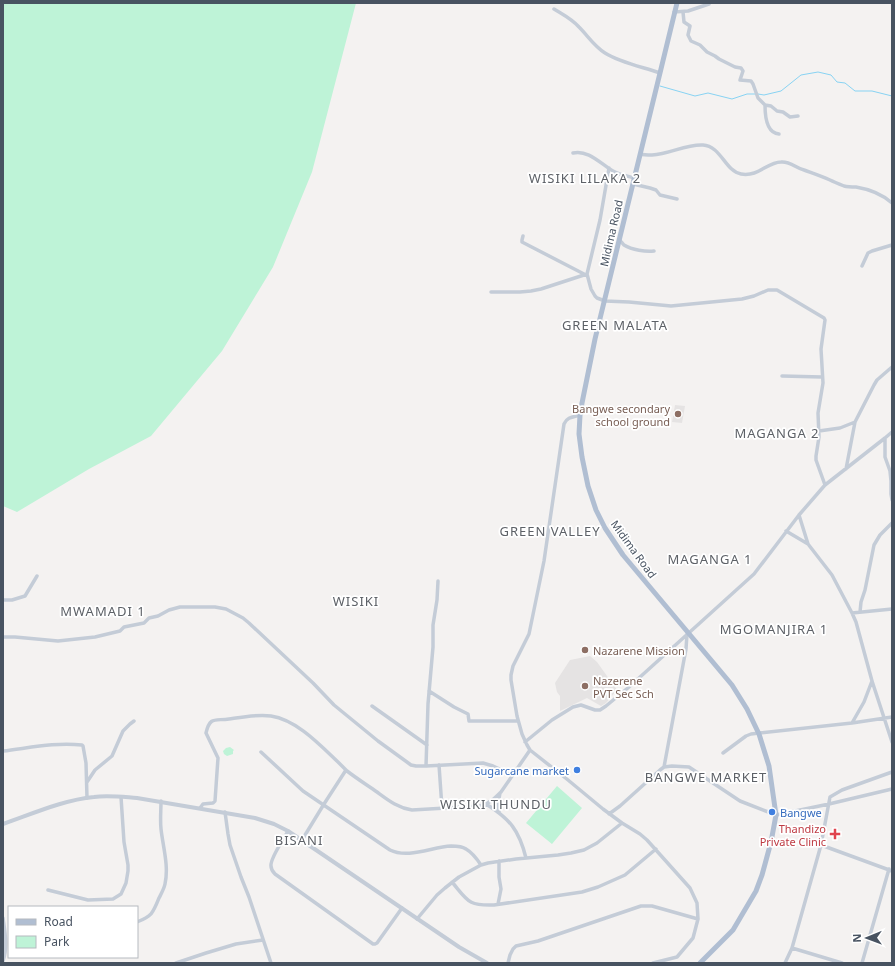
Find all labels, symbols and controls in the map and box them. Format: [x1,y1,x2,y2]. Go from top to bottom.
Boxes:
district label: WISIKI LILAKA 2 [529,169,641,187]
street label: Midima Road [596,198,626,268]
district label: GREEN MALATA [562,316,668,334]
place label: Bangwe secondary school ground [572,401,670,429]
marker: Bangwe secondary school ground [673,409,683,419]
district label: MAGANGA 2 [734,424,820,442]
street label: Midima Road [608,517,660,581]
district label: GREEN VALLEY [499,522,601,540]
district label: MAGANGA 1 [667,550,753,568]
district label: WISIKI [333,592,379,610]
district label: MWAMADI 1 [60,602,146,620]
district label: MGOMANJIRA 1 [720,620,828,638]
place label: Nazarene Mission [593,643,685,658]
marker: Nazarene Mission [580,645,590,655]
place label: Nazerene PVT Sec Sch [593,673,654,701]
marker: Nazerene PVT Sec Sch [580,681,590,691]
place label: Sugarcane market [475,763,569,778]
marker: Sugarcane market [572,765,582,775]
district label: BANGWE MARKET [645,768,767,786]
district label: WISIKI THUNDU [440,795,552,813]
place label: Bangwe [780,805,822,820]
marker: Bangwe [767,807,777,817]
place label: Thandizo Private Clinic [760,821,826,849]
marker: Thandizo Private Clinic [829,828,841,840]
district label: BISANI [275,831,323,849]
legend [8,906,138,958]
text: Road [44,913,73,930]
north arrow [847,918,887,958]
text: Park [44,933,70,950]
text: N [849,934,864,943]

